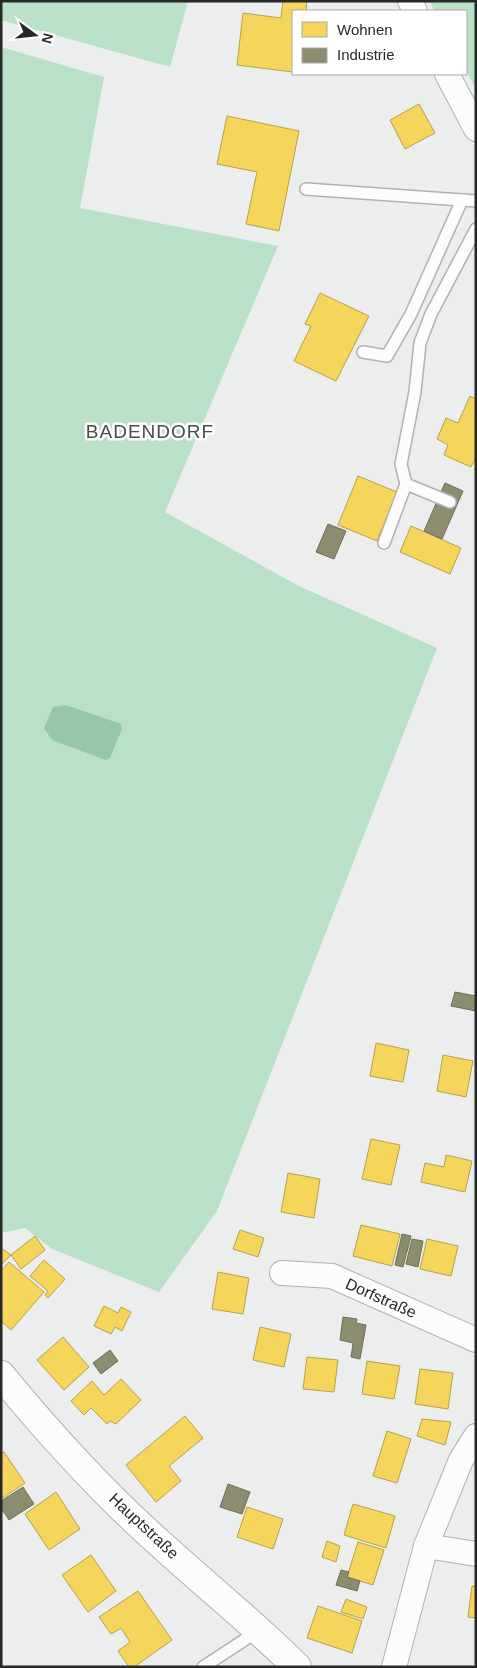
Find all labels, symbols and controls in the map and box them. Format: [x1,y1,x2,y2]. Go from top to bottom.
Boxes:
north arrow [10,10,60,60]
legend [292,10,467,75]
text: Wohnen [337,21,393,38]
text: N [39,31,57,45]
text: Industrie [337,46,395,63]
district label: BADENDORF [86,421,214,442]
street label: Dorfstraße [343,1275,419,1321]
street label: Hauptstraße [106,1490,182,1562]

